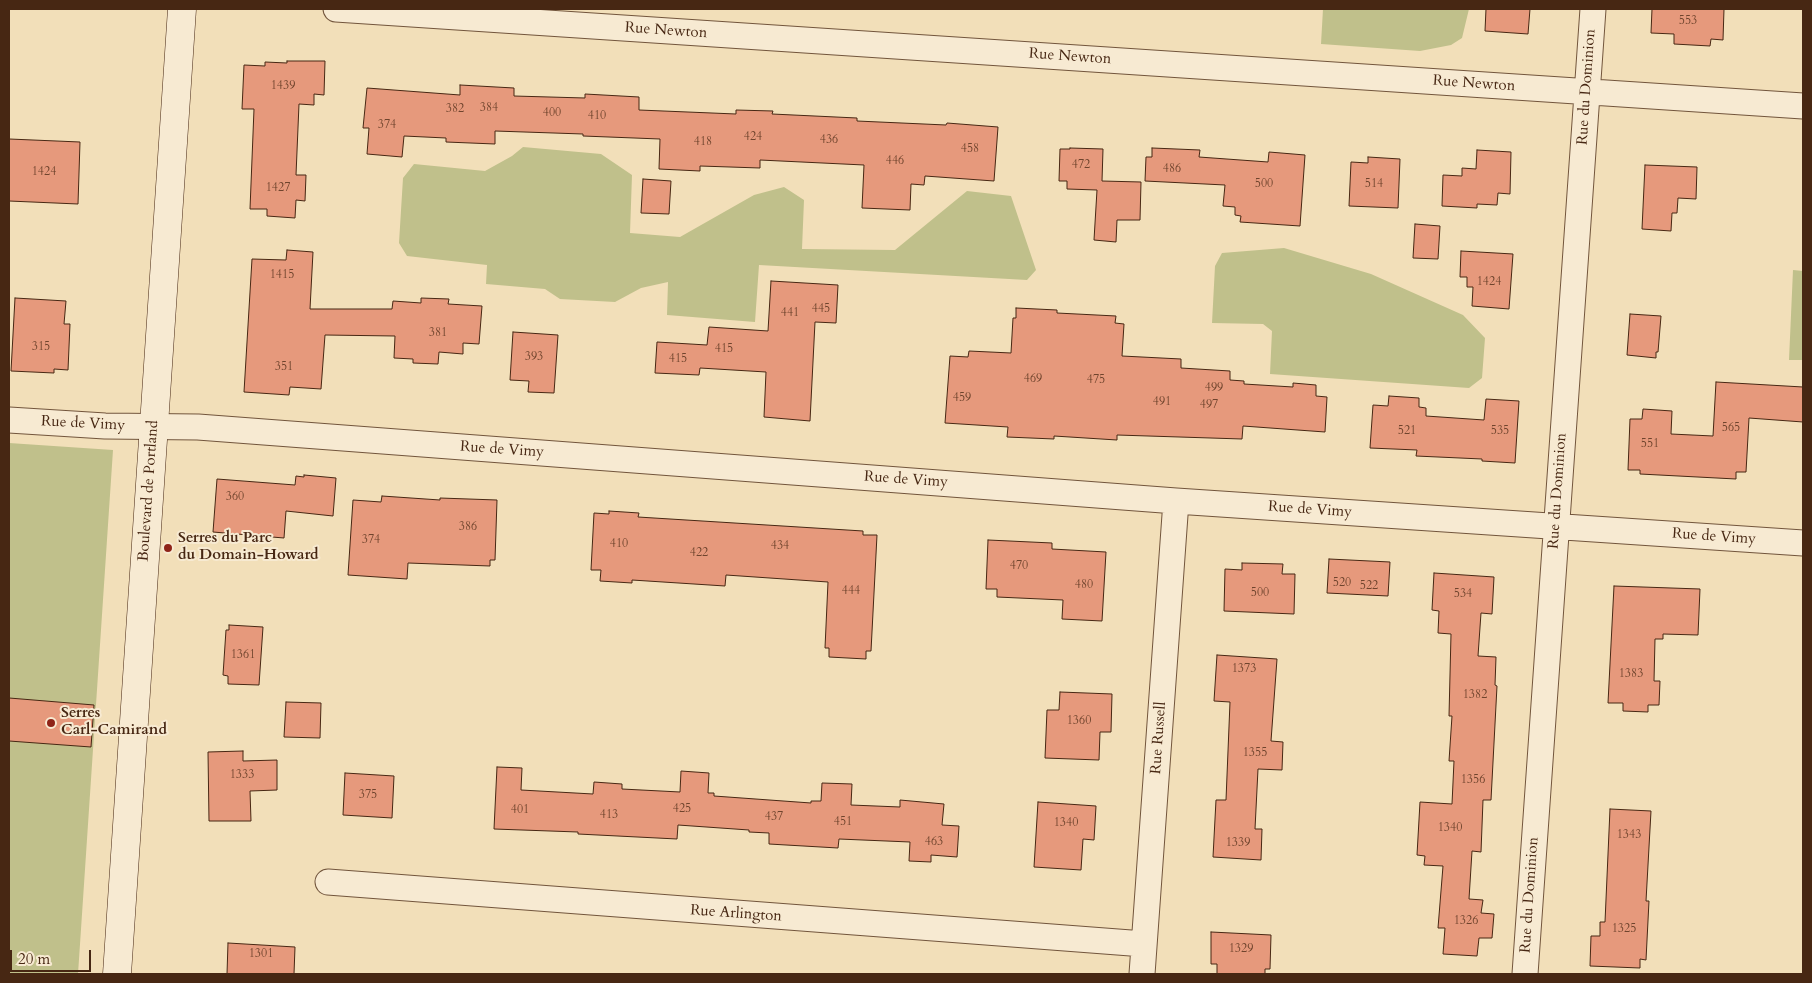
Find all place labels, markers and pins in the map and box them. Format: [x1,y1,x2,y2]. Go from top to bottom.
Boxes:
place label: Serres du Parc du Domain-Howard [178,530,319,565]
marker: Serres du Parc du Domain-Howard [162,542,174,554]
place label: Serres Carl-Camirand [61,705,167,740]
marker: Serres Carl-Camirand [45,717,57,729]

